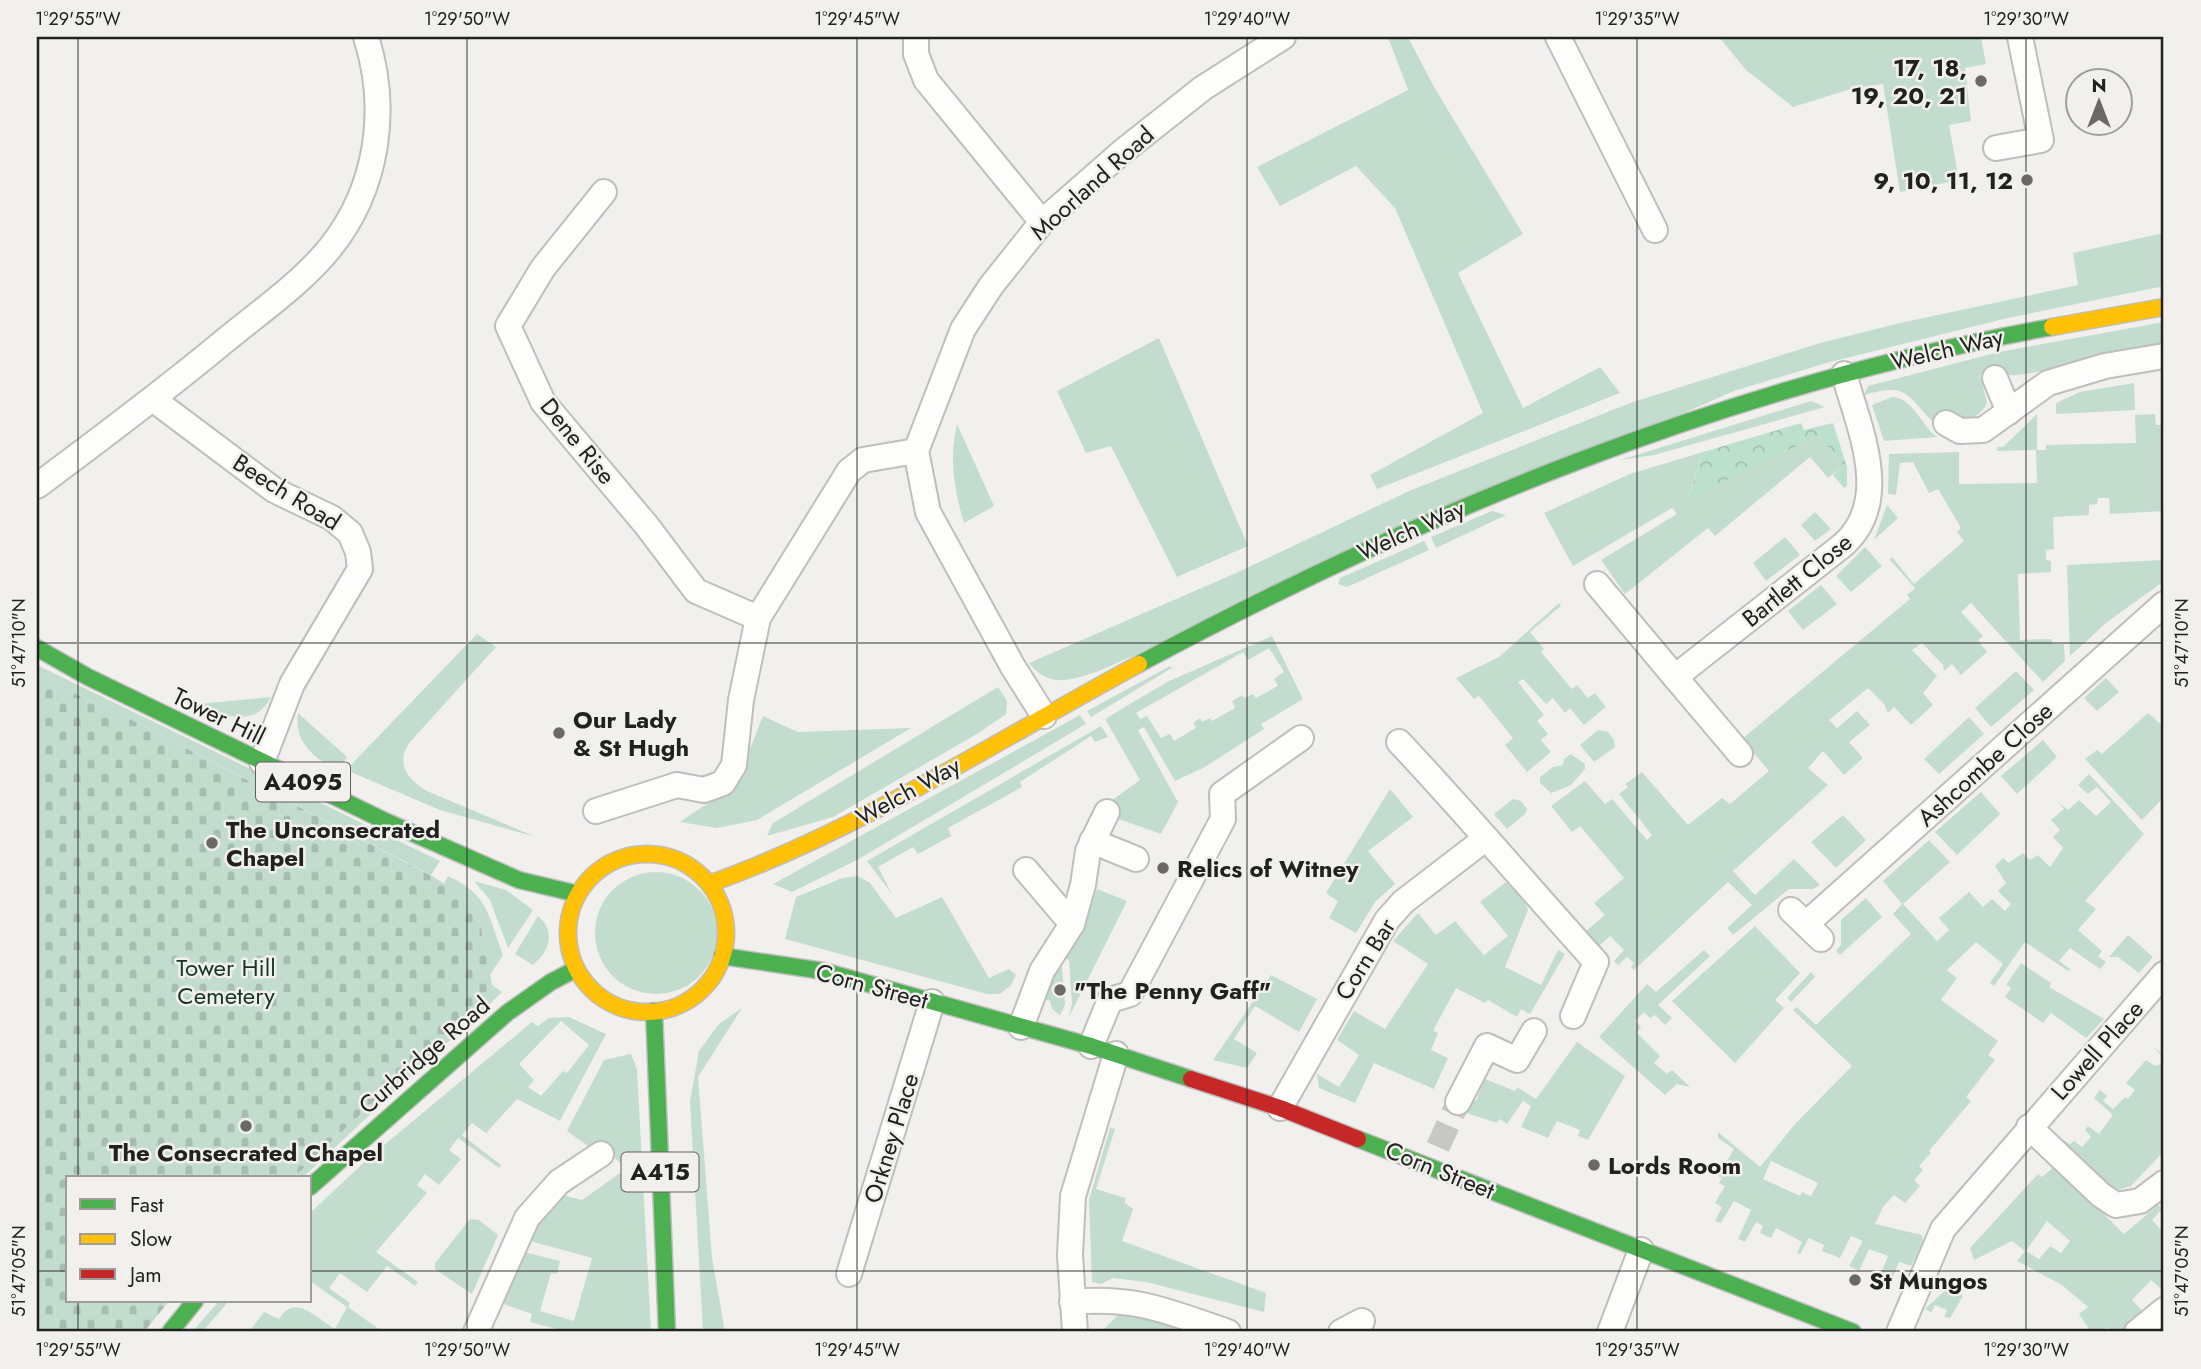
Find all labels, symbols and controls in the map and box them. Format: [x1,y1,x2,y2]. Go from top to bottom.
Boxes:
text: 1°29'55"W [35,6,121,32]
text: 1°29'50"W [424,6,510,32]
text: 1°29'45"W [814,6,900,32]
text: 1°29'40"W [1204,6,1290,32]
text: 1°29'35"W [1594,6,1680,32]
text: 1°29'30"W [1983,6,2069,32]
place label: 17, 18, 19, 20, 21 [1851,50,1967,113]
north arrow [2064,66,2134,136]
text: N [2091,72,2107,99]
marker: 17, 18, 19, 20, 21 [1973,73,1989,89]
street label: Moorland Road [1022,118,1162,248]
place label: 9, 10, 11, 12 [1873,163,2013,198]
marker: 9, 10, 11, 12 [2019,172,2035,188]
street label: Welch Way [1887,319,2007,379]
street label: Dene Rise [532,390,624,492]
street label: Beech Road [226,445,348,539]
street label: Welch Way [1352,491,1471,569]
street label: Bartlett Close [1734,525,1860,635]
text: 51°47'10"N [6,598,32,688]
text: 51°47'10"N [2169,598,2195,688]
street label: Tower Hill [167,678,271,754]
street label: Ashcombe Close [1909,694,2061,834]
place label: Our Lady & St Hugh [573,702,689,765]
marker: Our Lady & St Hugh [551,725,567,741]
street label: Welch Way [850,748,967,834]
road number: A4095 [256,762,350,802]
place label: The Unconsecrated Chapel [226,812,440,875]
marker: The Unconsecrated Chapel [204,835,220,851]
place label: Relics of Witney [1177,851,1359,886]
marker: Relics of Witney [1155,860,1171,876]
street label: Corn Bar [1326,911,1404,1007]
park label: Tower Hill Cemetery [176,950,276,1013]
street label: Corn Street [812,954,932,1018]
place label: "The Penny Gaff" [1074,973,1271,1008]
marker: "The Penny Gaff" [1052,982,1068,998]
street label: Curbridge Road [351,988,497,1122]
street label: Lowell Place [2042,992,2152,1108]
street label: Orkney Place [855,1069,927,1207]
marker: The Consecrated Chapel [238,1118,254,1134]
street label: Corn Street [1380,1132,1500,1208]
place label: The Consecrated Chapel [109,1135,383,1170]
place label: Lords Room [1608,1148,1741,1183]
road number: A415 [622,1152,698,1191]
marker: Lords Room [1586,1157,1602,1173]
legend [66,1176,312,1302]
text: Fast [130,1190,163,1220]
text: Slow [130,1224,172,1254]
text: 51°47'05"N [6,1225,32,1317]
text: 51°47'05"N [2169,1225,2195,1317]
text: Jam [127,1260,162,1290]
place label: St Mungos [1869,1263,1988,1298]
marker: St Mungos [1847,1272,1863,1288]
text: 1°29'55"W [35,1337,121,1363]
text: 1°29'50"W [424,1337,510,1363]
text: 1°29'45"W [814,1337,900,1363]
text: 1°29'40"W [1204,1337,1290,1363]
text: 1°29'35"W [1594,1337,1680,1363]
text: 1°29'30"W [1983,1337,2069,1363]

